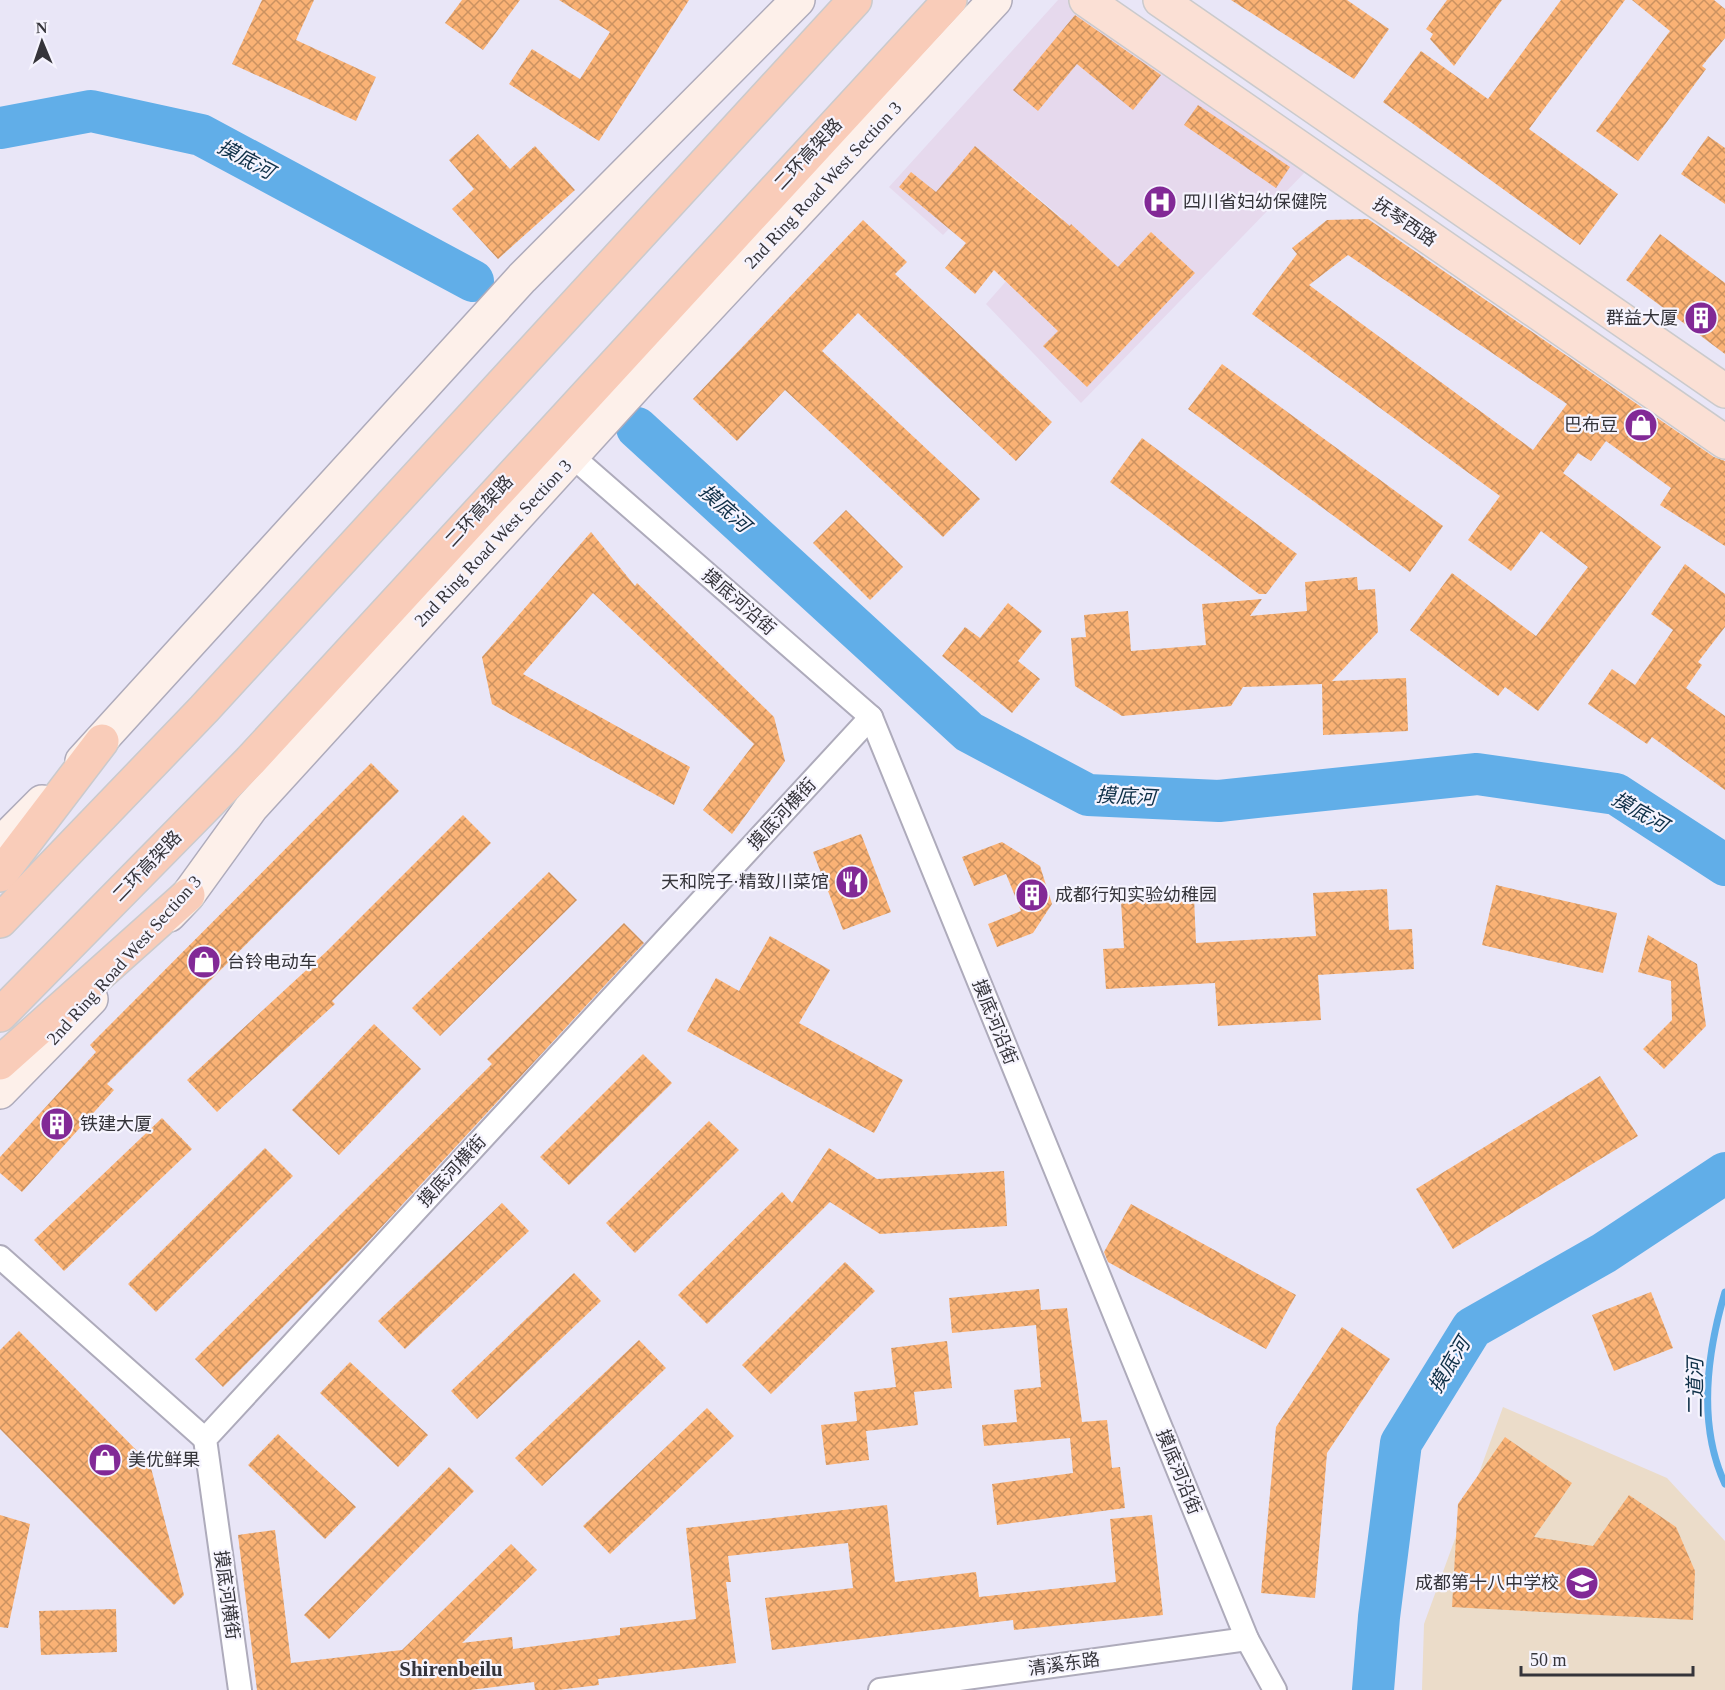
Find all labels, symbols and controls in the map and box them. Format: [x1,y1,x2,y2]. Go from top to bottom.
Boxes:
north arrow [12,12,72,72]
text: N [35,19,48,36]
street label: 2nd Ring Road West Section 3 [740,97,906,273]
street label: 二环高架路 [770,114,846,194]
water label: 摸底河 [214,135,281,185]
hospital icon: 四川省妇幼保健院 [1142,184,1178,220]
place label: 四川省妇幼保健院 [1183,192,1327,212]
street label: 抚琴西路 [1370,194,1440,250]
building icon: 群益大厦 [1683,300,1719,336]
place label: 群益大厦 [1606,308,1678,328]
shop icon: 巴布豆 [1623,407,1659,443]
place label: 巴布豆 [1564,415,1618,435]
street label: 2nd Ring Road West Section 3 [410,455,576,631]
street label: 二环高架路 [441,471,517,551]
water label: 摸底河 [695,480,758,539]
street label: 摸底河沿街 [698,565,780,639]
street label: 摸底河横街 [744,774,820,854]
water label: 摸底河 [1095,783,1161,809]
water label: 摸底河 [1609,787,1675,839]
street label: 二环高架路 [109,827,185,905]
restaurant icon: 天和院子·精致川菜馆 [834,864,870,900]
street label: 2nd Ring Road West Section 3 [43,871,205,1049]
place label: 天和院子·精致川菜馆 [661,872,829,892]
building icon: 成都行知实验幼稚园 [1014,877,1050,913]
place label: 成都行知实验幼稚园 [1055,885,1217,905]
shop icon: 台铃电动车 [186,944,222,980]
place label: 台铃电动车 [227,952,317,972]
street label: 摸底河沿街 [969,977,1021,1067]
building icon: 铁建大厦 [39,1106,75,1142]
place label: 铁建大厦 [80,1114,152,1134]
street label: 摸底河横街 [414,1131,490,1211]
water label: 摸底河 [1424,1330,1476,1396]
water label: 二道河 [1684,1354,1706,1418]
street label: 摸底河沿街 [1153,1427,1205,1517]
shop icon: 美优鲜果 [87,1442,123,1478]
place label: 美优鲜果 [128,1450,200,1470]
street label: 摸底河横街 [211,1549,243,1641]
school or university icon: 成都第十八中学校 [1564,1565,1600,1601]
place label: 成都第十八中学校 [1415,1573,1559,1593]
scale bar [1521,1639,1694,1677]
street label: 清溪东路 [1027,1649,1101,1679]
text: 50 m [1530,1650,1567,1670]
district label: Shirenbeilu [399,1657,503,1681]

